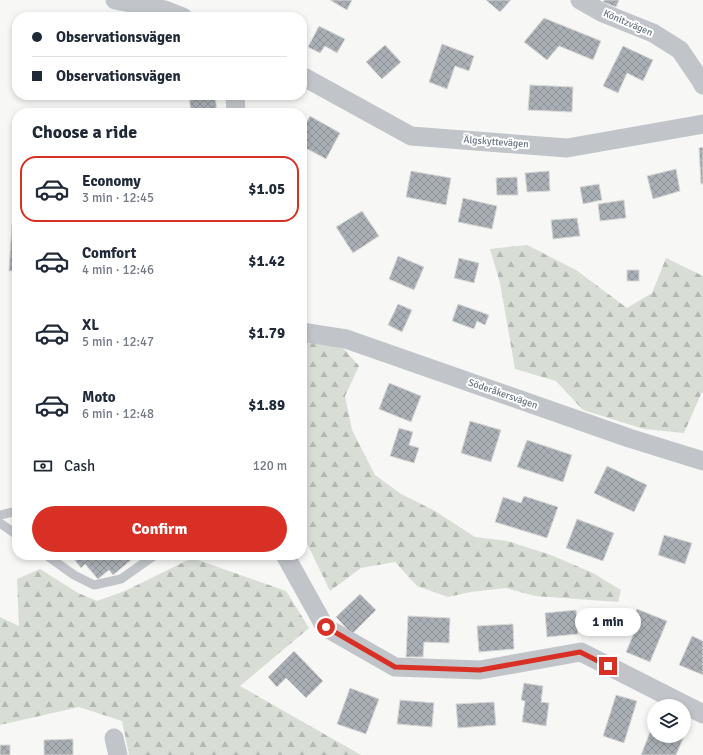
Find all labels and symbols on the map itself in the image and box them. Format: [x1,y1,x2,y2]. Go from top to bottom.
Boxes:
street label: Könitzvägen [601,7,655,39]
street label: Älgskyttevägen [463,134,529,150]
street label: Söderåkersvägen [467,376,539,412]
callout: 1 min [575,608,641,636]
route start [317,618,335,636]
route end [599,657,617,675]

